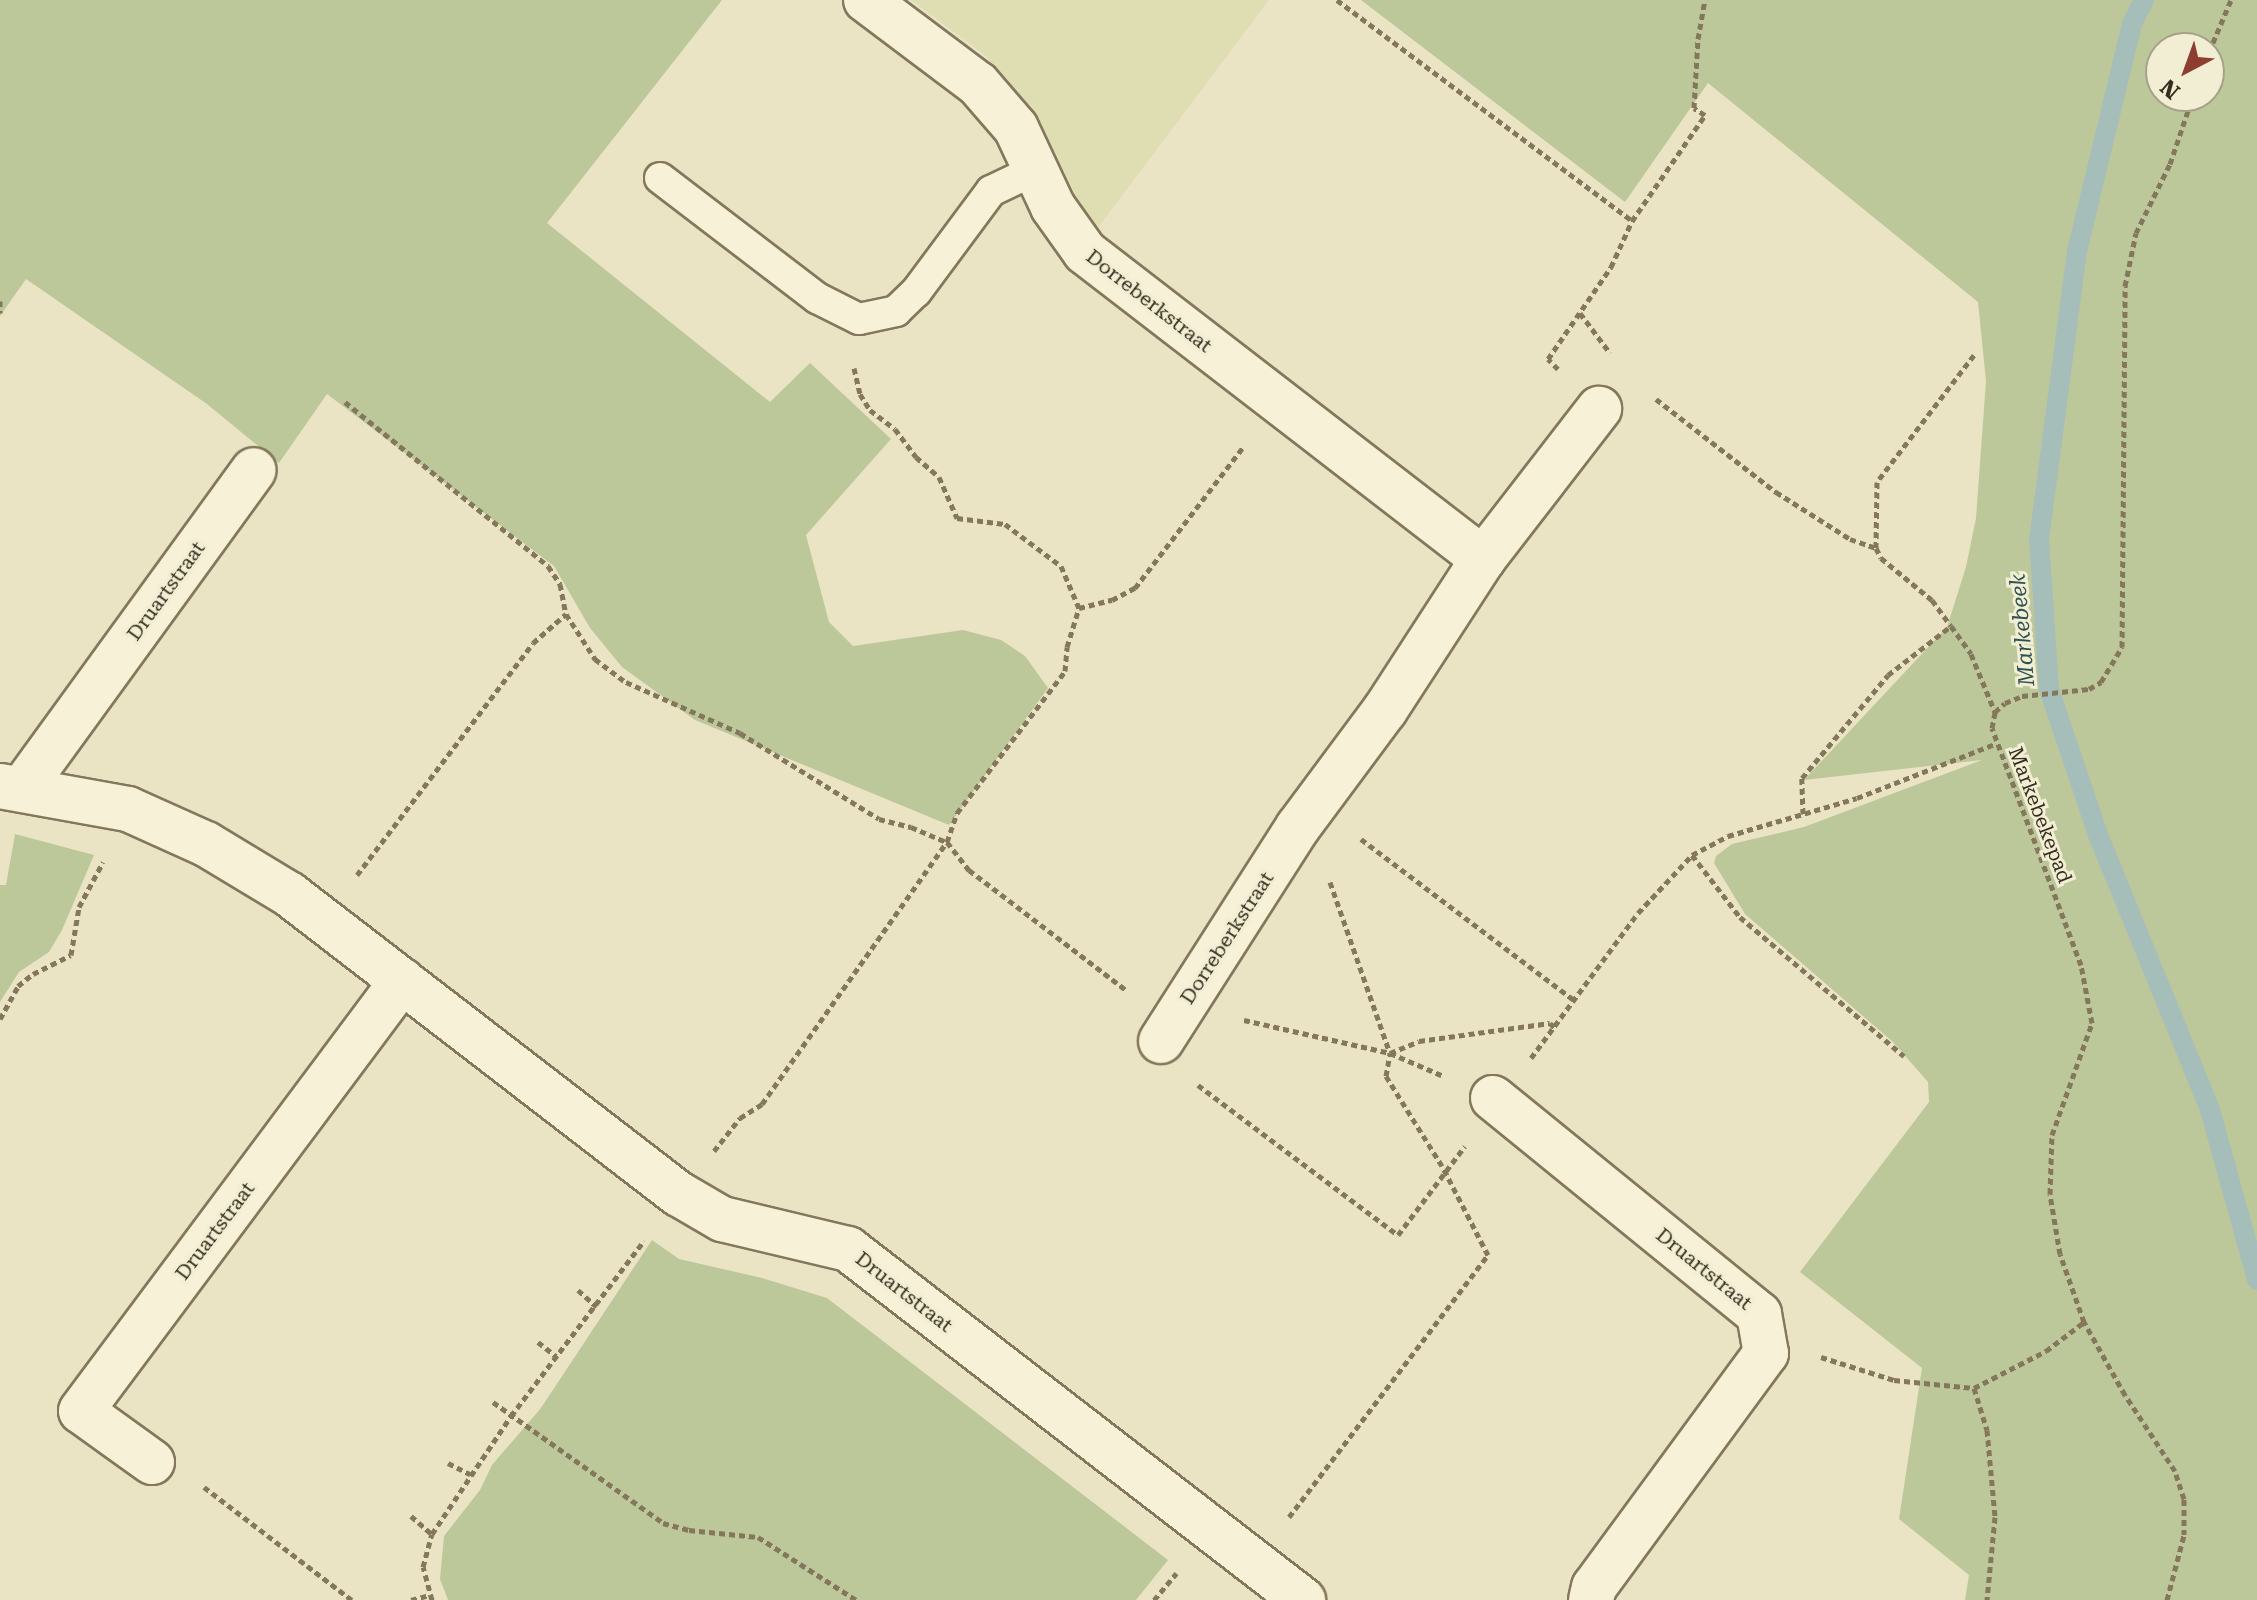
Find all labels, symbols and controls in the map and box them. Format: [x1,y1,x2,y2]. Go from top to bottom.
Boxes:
north arrow [2145,32,2225,112]
text: N [2156,74,2185,104]
street label: Dorreberkstraat [1081,244,1217,358]
street label: Druartstraat [122,537,210,645]
water label: Markebeek [2004,573,2040,687]
street label: Markebekepad [2003,744,2077,886]
street label: Dorreberkstraat [1175,867,1279,1009]
street label: Druartstraat [170,1177,260,1285]
street label: Druartstraat [1651,1223,1757,1315]
street label: Druartstraat [851,1247,957,1337]

